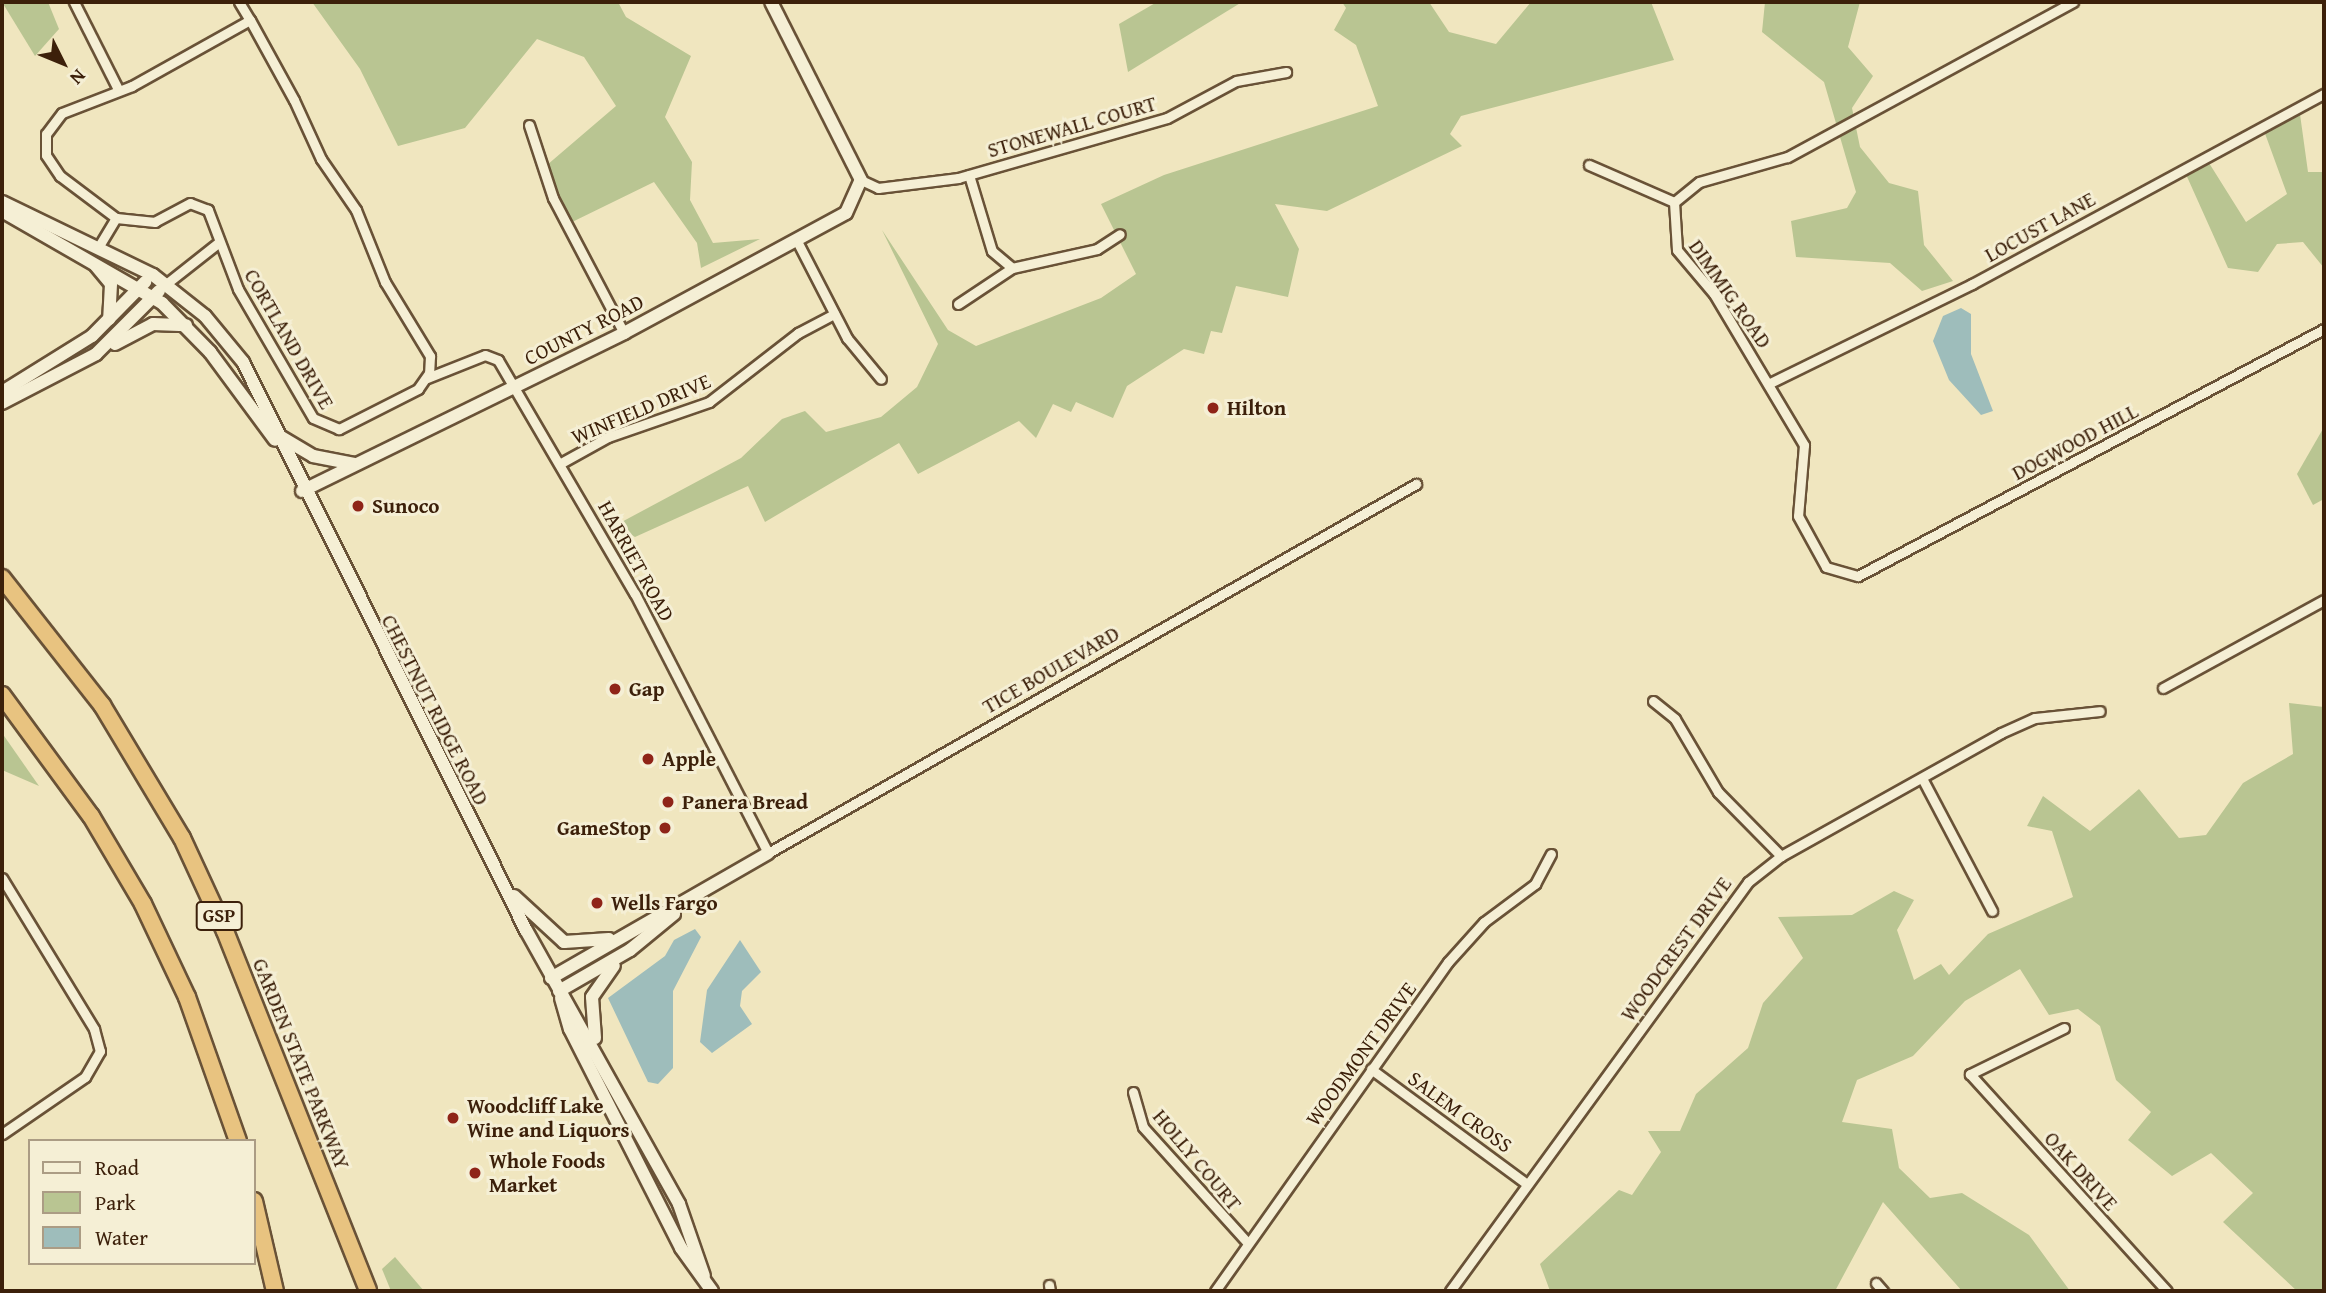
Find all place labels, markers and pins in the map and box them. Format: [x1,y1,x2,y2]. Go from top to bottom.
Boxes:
place label: Hilton [1227,395,1286,421]
marker: Hilton [1205,400,1221,416]
place label: Sunoco [372,493,440,519]
marker: Sunoco [350,498,366,514]
place label: Gap [629,676,664,702]
marker: Gap [607,681,623,697]
place label: Apple [662,746,716,772]
marker: Apple [640,751,656,767]
place label: Panera Bread [682,789,808,815]
marker: Panera Bread [660,794,676,810]
place label: GameStop [557,815,651,841]
marker: GameStop [657,820,673,836]
place label: Wells Fargo [611,890,718,916]
marker: Wells Fargo [589,895,605,911]
place label: Woodcliff Lake Wine and Liquors [467,1093,630,1143]
marker: Woodcliff Lake Wine and Liquors [445,1110,461,1126]
place label: Whole Foods Market [489,1148,605,1198]
marker: Whole Foods Market [467,1165,483,1181]

